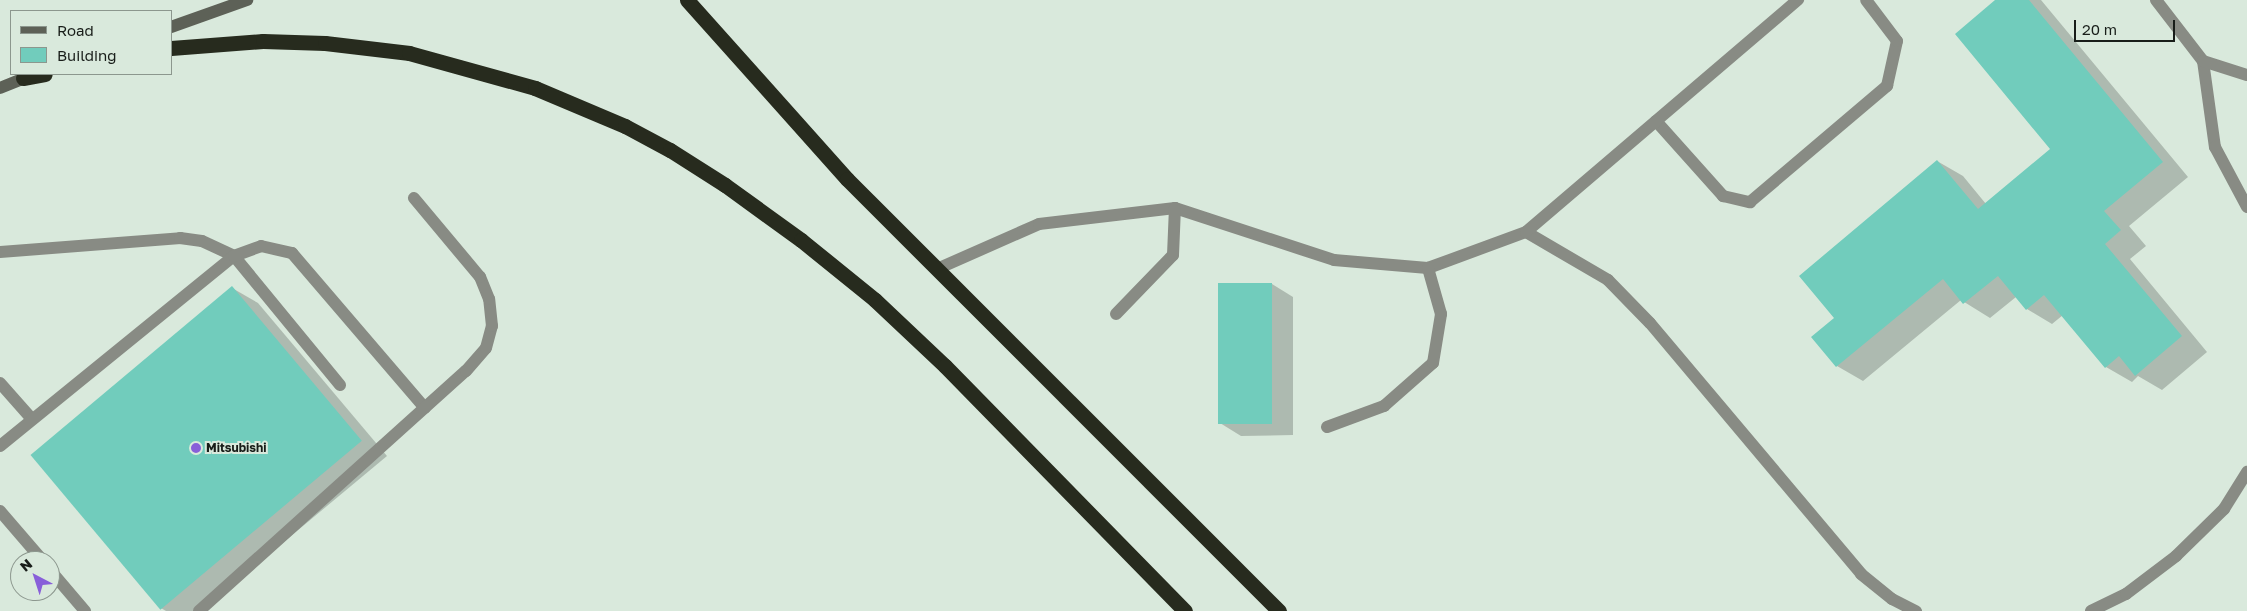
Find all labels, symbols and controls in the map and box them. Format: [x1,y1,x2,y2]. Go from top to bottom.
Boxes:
legend [10,10,172,75]
scale bar [2077,10,2178,42]
text: 20 m [2082,20,2117,38]
text: Road [57,21,94,39]
text: Building [57,46,117,64]
place label: Mitsubishi [206,441,267,455]
marker: Mitsubishi [190,442,202,454]
north arrow [10,551,60,601]
text: N [16,555,35,575]

